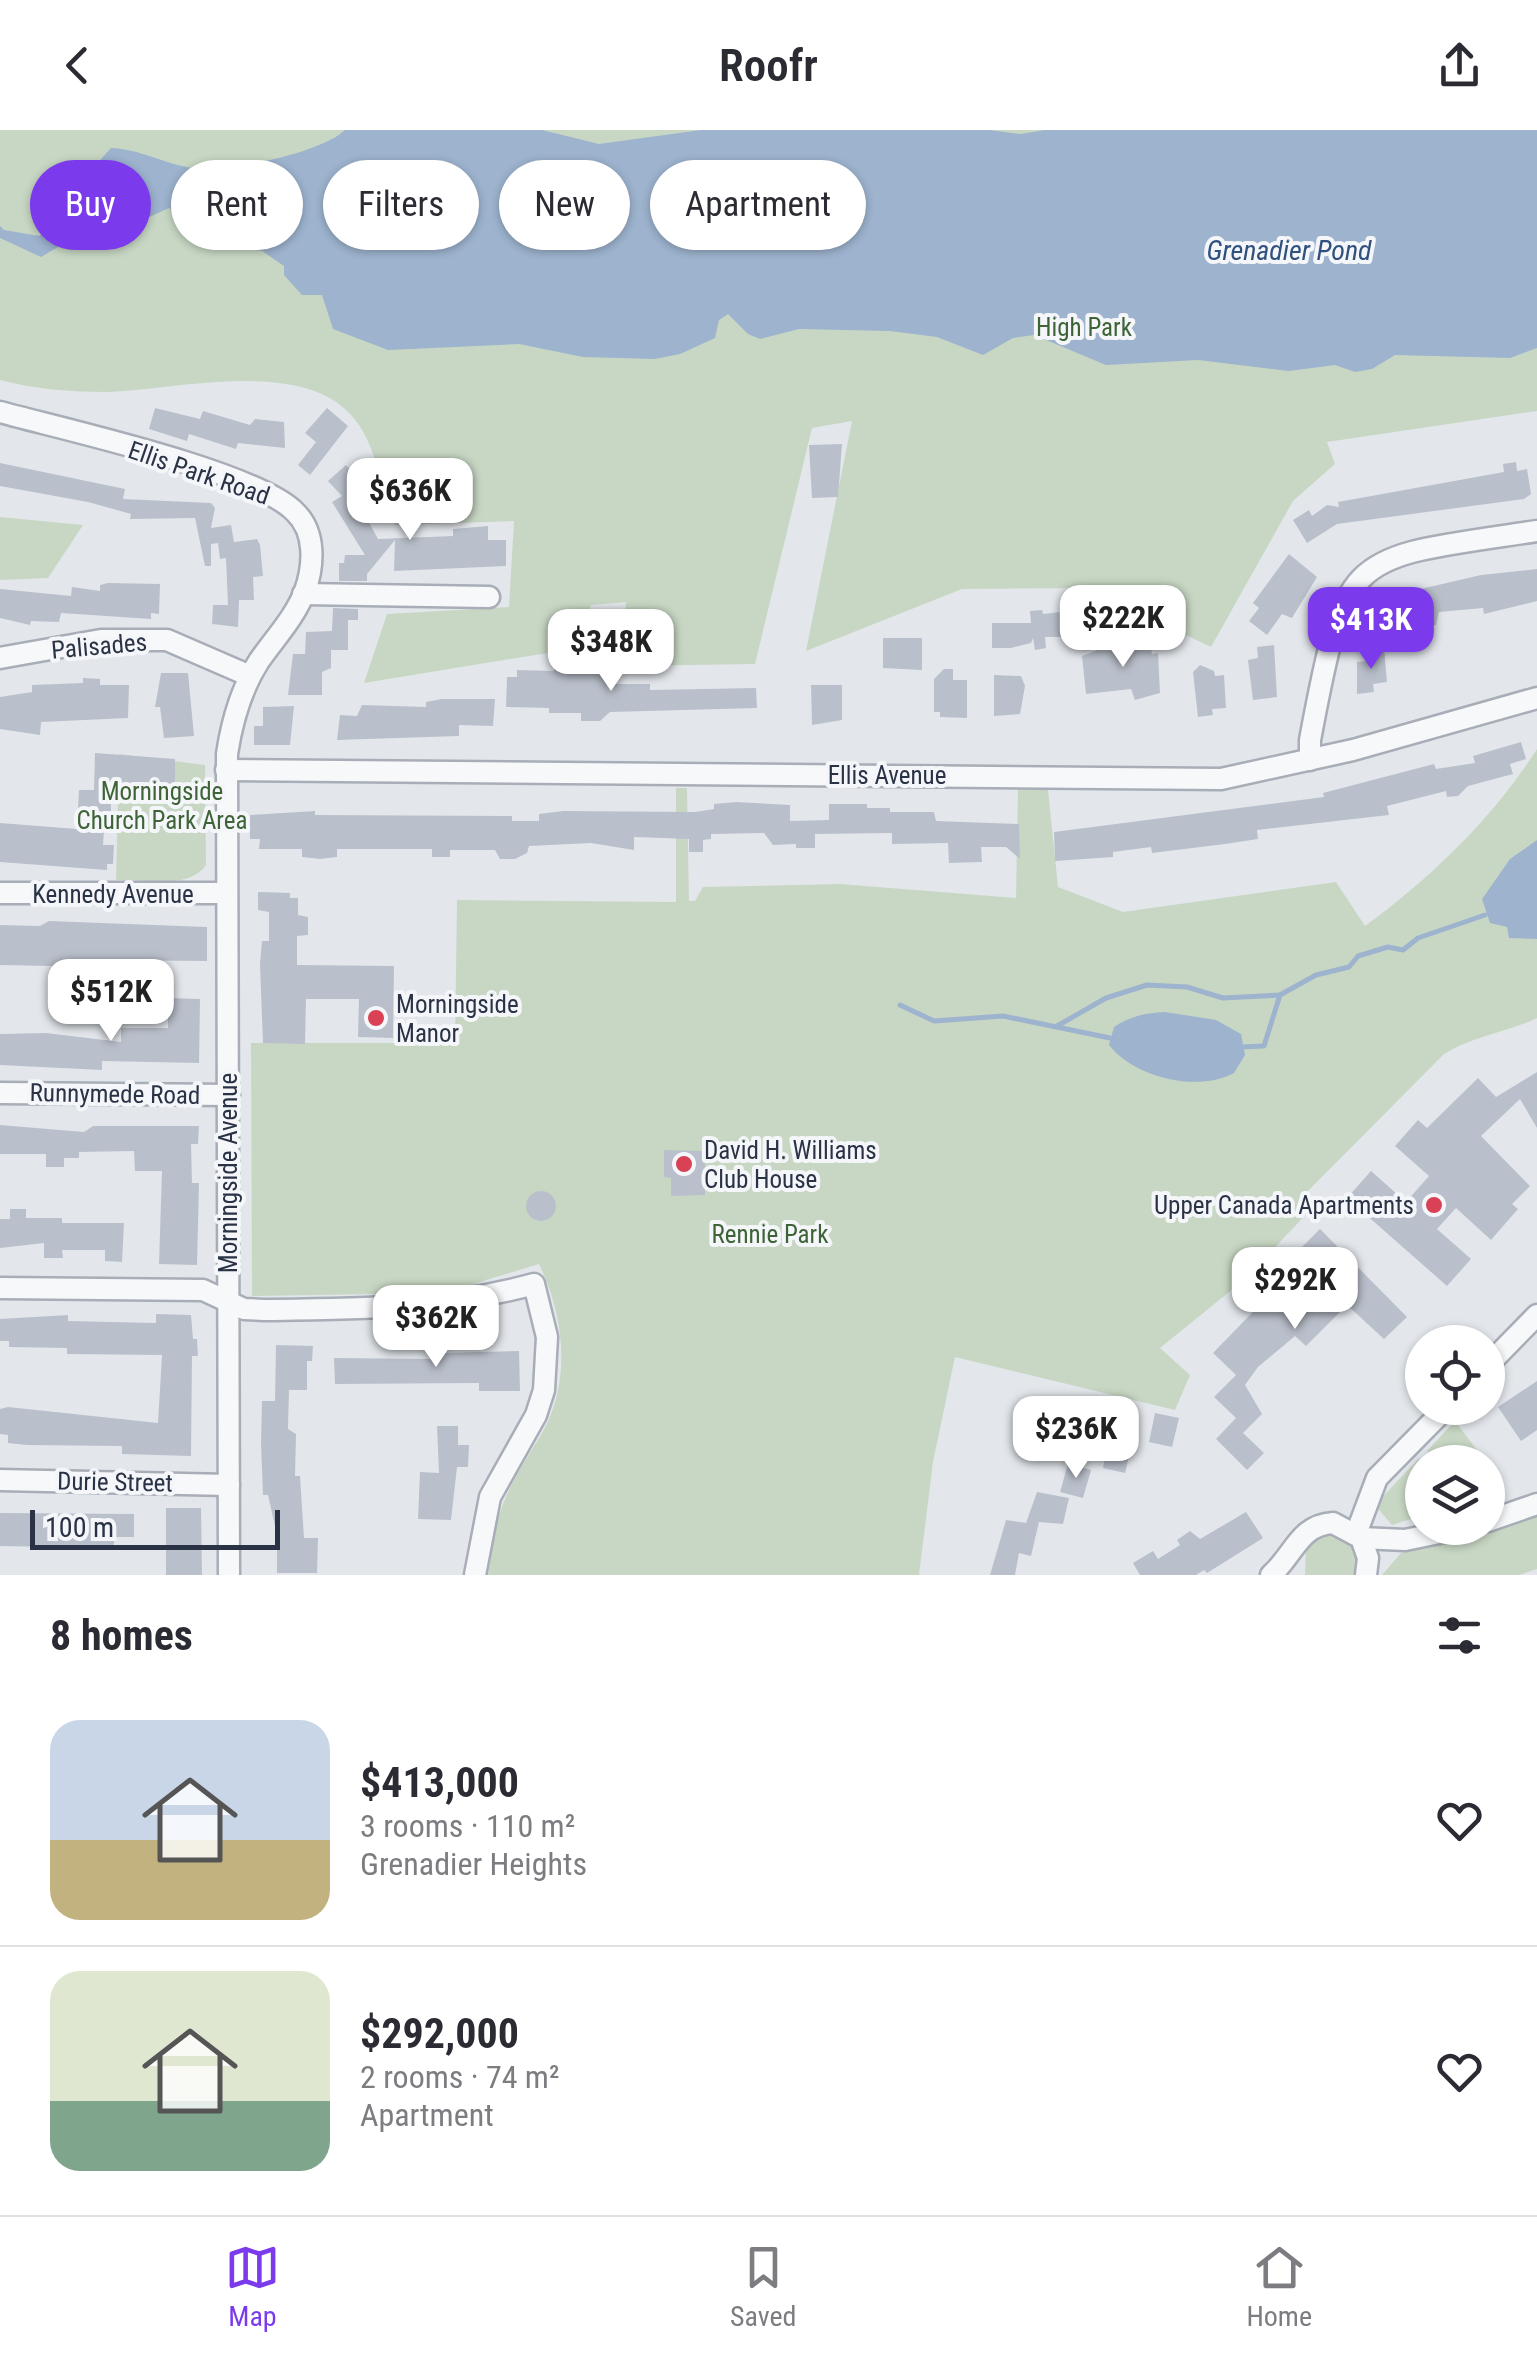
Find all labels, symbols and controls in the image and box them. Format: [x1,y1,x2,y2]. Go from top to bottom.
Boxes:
icon: back [50,38,105,93]
icon: share [1432,38,1487,93]
text: Roofr [719,39,818,92]
chip: Buy [30,160,151,250]
chip: Rent [171,160,303,250]
chip: Filters [323,160,479,250]
chip: New [499,160,630,250]
chip: Apartment [650,160,866,250]
water label: Grenadier Pond [1206,234,1372,267]
park label: High Park [1036,313,1133,342]
street label: Ellis Park Road [125,435,273,511]
pin: $636K [340,458,480,543]
text: $636K [369,471,451,509]
pin: $222K [1053,585,1193,670]
pin: $413K [1301,587,1441,672]
text: $222K [1082,598,1164,636]
text: $413K [1330,600,1412,638]
pin: $348K [541,609,681,694]
text: $348K [570,622,652,660]
street label: Palisades [50,627,148,665]
street label: Ellis Avenue [828,761,946,790]
park label: Morningside Church Park Area [77,777,247,835]
street label: Kennedy Avenue [32,880,194,909]
pin: $512K [41,959,181,1044]
text: $512K [70,972,152,1010]
place label: Morningside Manor [396,990,519,1048]
marker: Morningside Manor [365,1007,387,1029]
street label: Morningside Avenue [214,1073,243,1273]
street label: Runnymede Road [29,1078,201,1110]
place label: David H. Williams Club House [704,1136,877,1194]
marker: David H. Williams Club House [673,1153,695,1175]
place label: Upper Canada Apartments [1154,1191,1414,1220]
marker: Upper Canada Apartments [1423,1194,1445,1216]
park label: Rennie Park [712,1220,829,1249]
pin: $292K [1225,1247,1365,1332]
text: $292K [1254,1260,1336,1298]
pin: $362K [366,1285,506,1370]
text: $362K [395,1298,477,1336]
map controls [1405,1325,1505,1545]
button: locate [1405,1325,1505,1425]
pin: $236K [1006,1396,1146,1481]
text: $236K [1035,1409,1117,1447]
button: layers [1405,1445,1505,1545]
street label: Durie Street [57,1466,173,1498]
scale bar [30,1505,280,1550]
text: 100 m [45,1511,114,1544]
icon: filters [1432,1608,1487,1663]
text: 8 homes [50,1611,193,1660]
text: $413,000 [360,1758,519,1807]
icon: home [130,1760,250,1880]
icon: heart [1432,1793,1487,1848]
text: 3 rooms · 110 m² [360,1807,575,1845]
text: Grenadier Heights [360,1845,587,1883]
text: $292,000 [360,2009,519,2058]
icon: home [130,2011,250,2131]
icon: heart [1432,2044,1487,2099]
text: 2 rooms · 74 m² [360,2058,559,2096]
text: Apartment [360,2096,494,2134]
tab: Map [225,2240,280,2333]
tab: Saved [730,2240,796,2333]
tab: Home [1246,2240,1312,2333]

